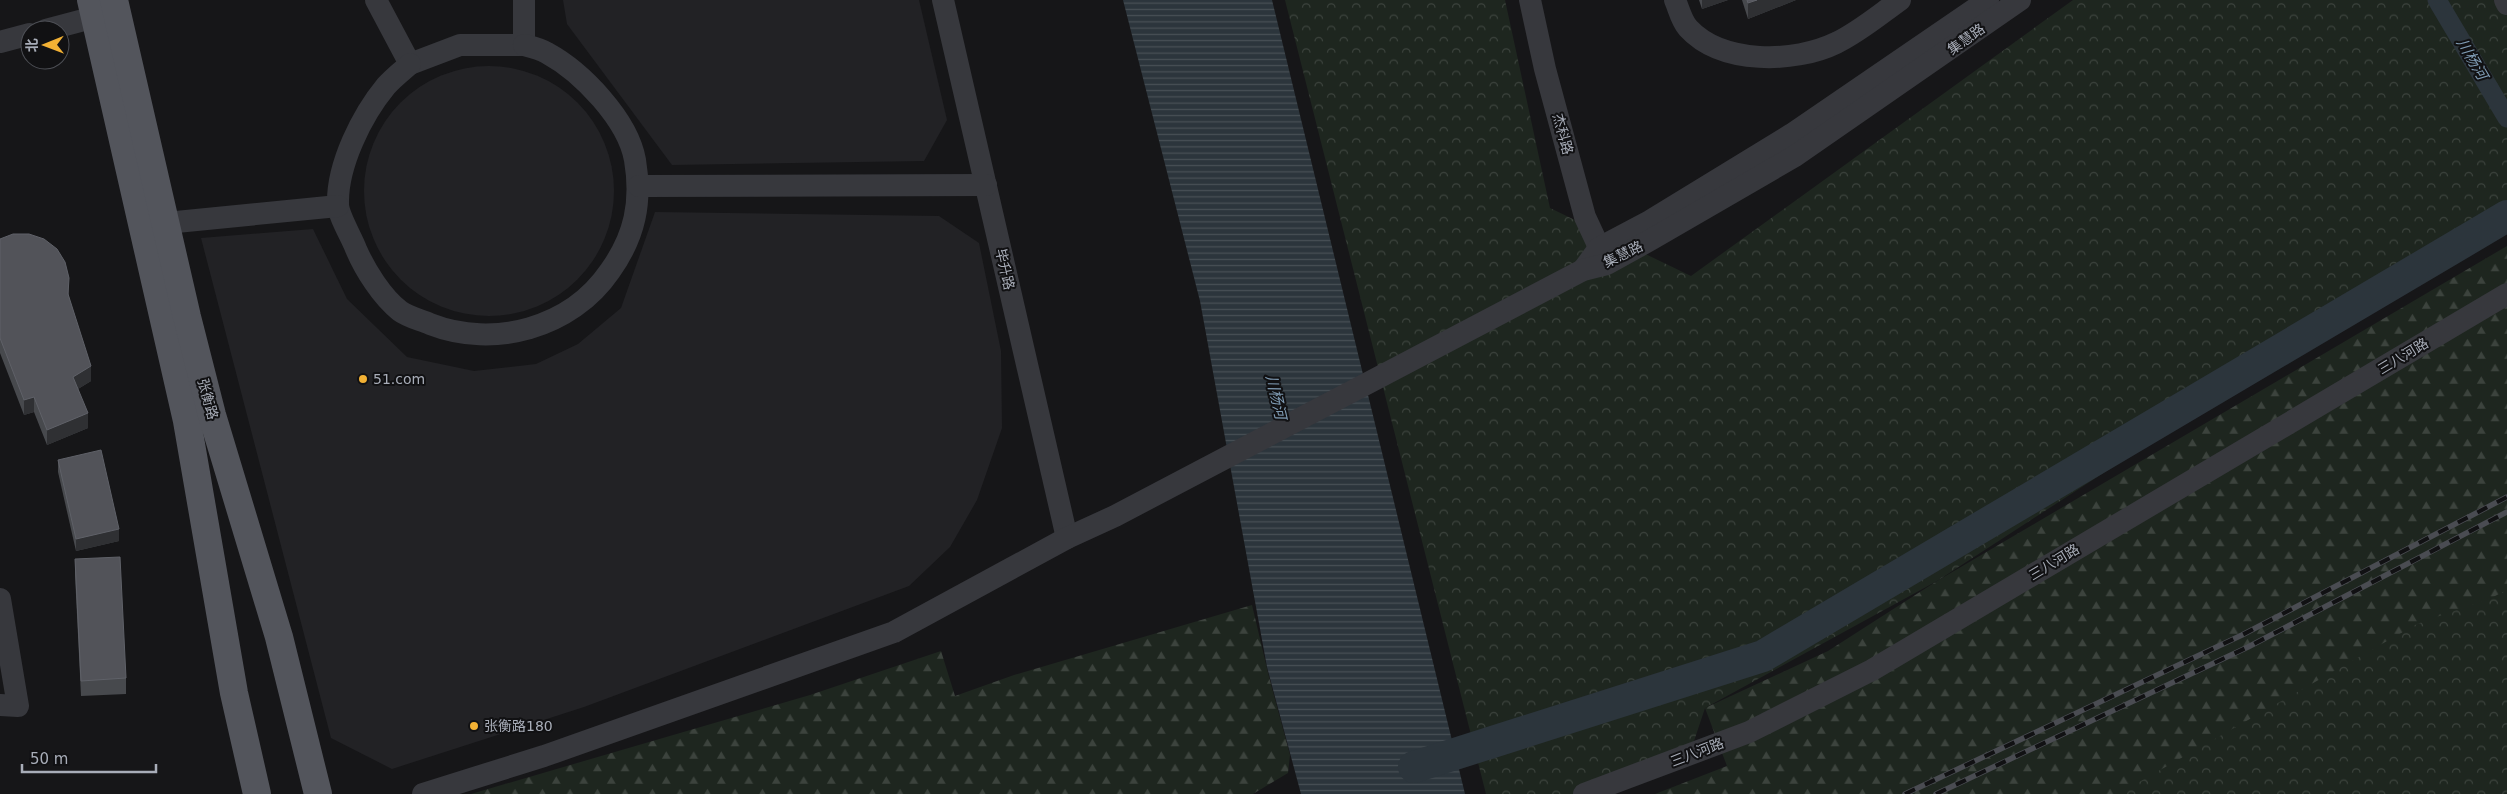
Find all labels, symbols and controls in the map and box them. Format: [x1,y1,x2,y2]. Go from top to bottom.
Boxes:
north arrow [20,20,70,70]
street label: 集慧路 [1944,20,1988,58]
water label: 川杨河 [2453,35,2493,85]
text: 北 [24,38,40,52]
street label: 杰科路 [1550,112,1576,156]
street label: 集慧路 [1601,238,1645,270]
street label: 毕升路 [992,247,1018,291]
street label: 三八河路 [2375,335,2431,377]
place label: 51.com [373,371,425,387]
marker: 51.com [357,373,369,385]
water label: 川杨河 [1262,373,1291,424]
street label: 张衡路 [195,377,221,421]
street label: 三八河路 [2026,541,2082,583]
place label: 张衡路180 [484,718,553,734]
marker: 张衡路180 [468,720,480,732]
street label: 三八河路 [1668,734,1726,770]
scale bar [22,742,156,774]
text: 50 m [30,750,68,768]

